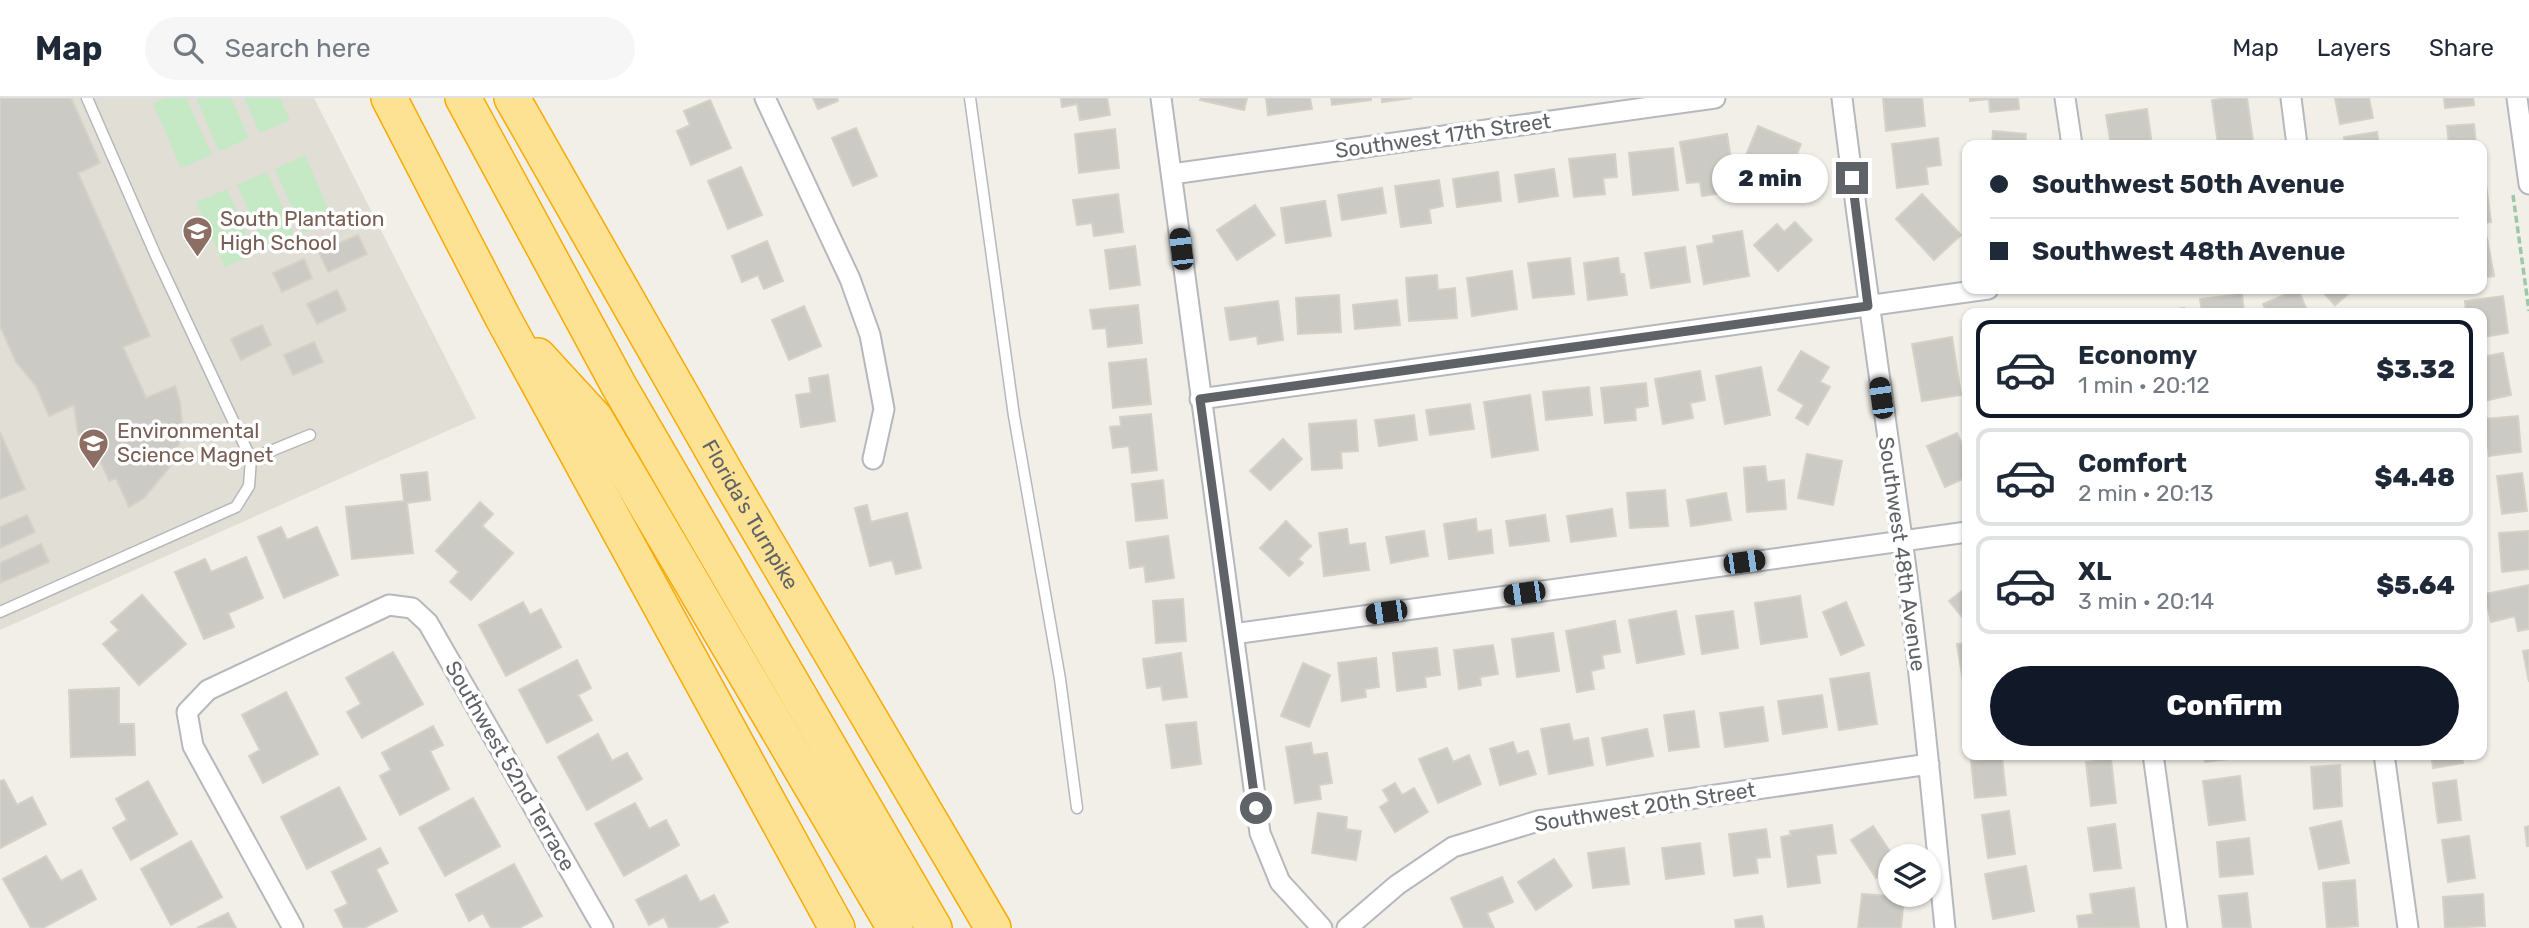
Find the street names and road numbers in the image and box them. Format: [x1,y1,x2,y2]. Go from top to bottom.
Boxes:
street label: Southwest 17th Street [1333,108,1552,163]
street label: Florida's Turnpike [697,435,804,594]
street label: Southwest 48th Avenue [1874,435,1931,673]
street label: Southwest 52nd Terrace [440,656,581,875]
street label: Southwest 20th Street [1533,777,1757,836]

